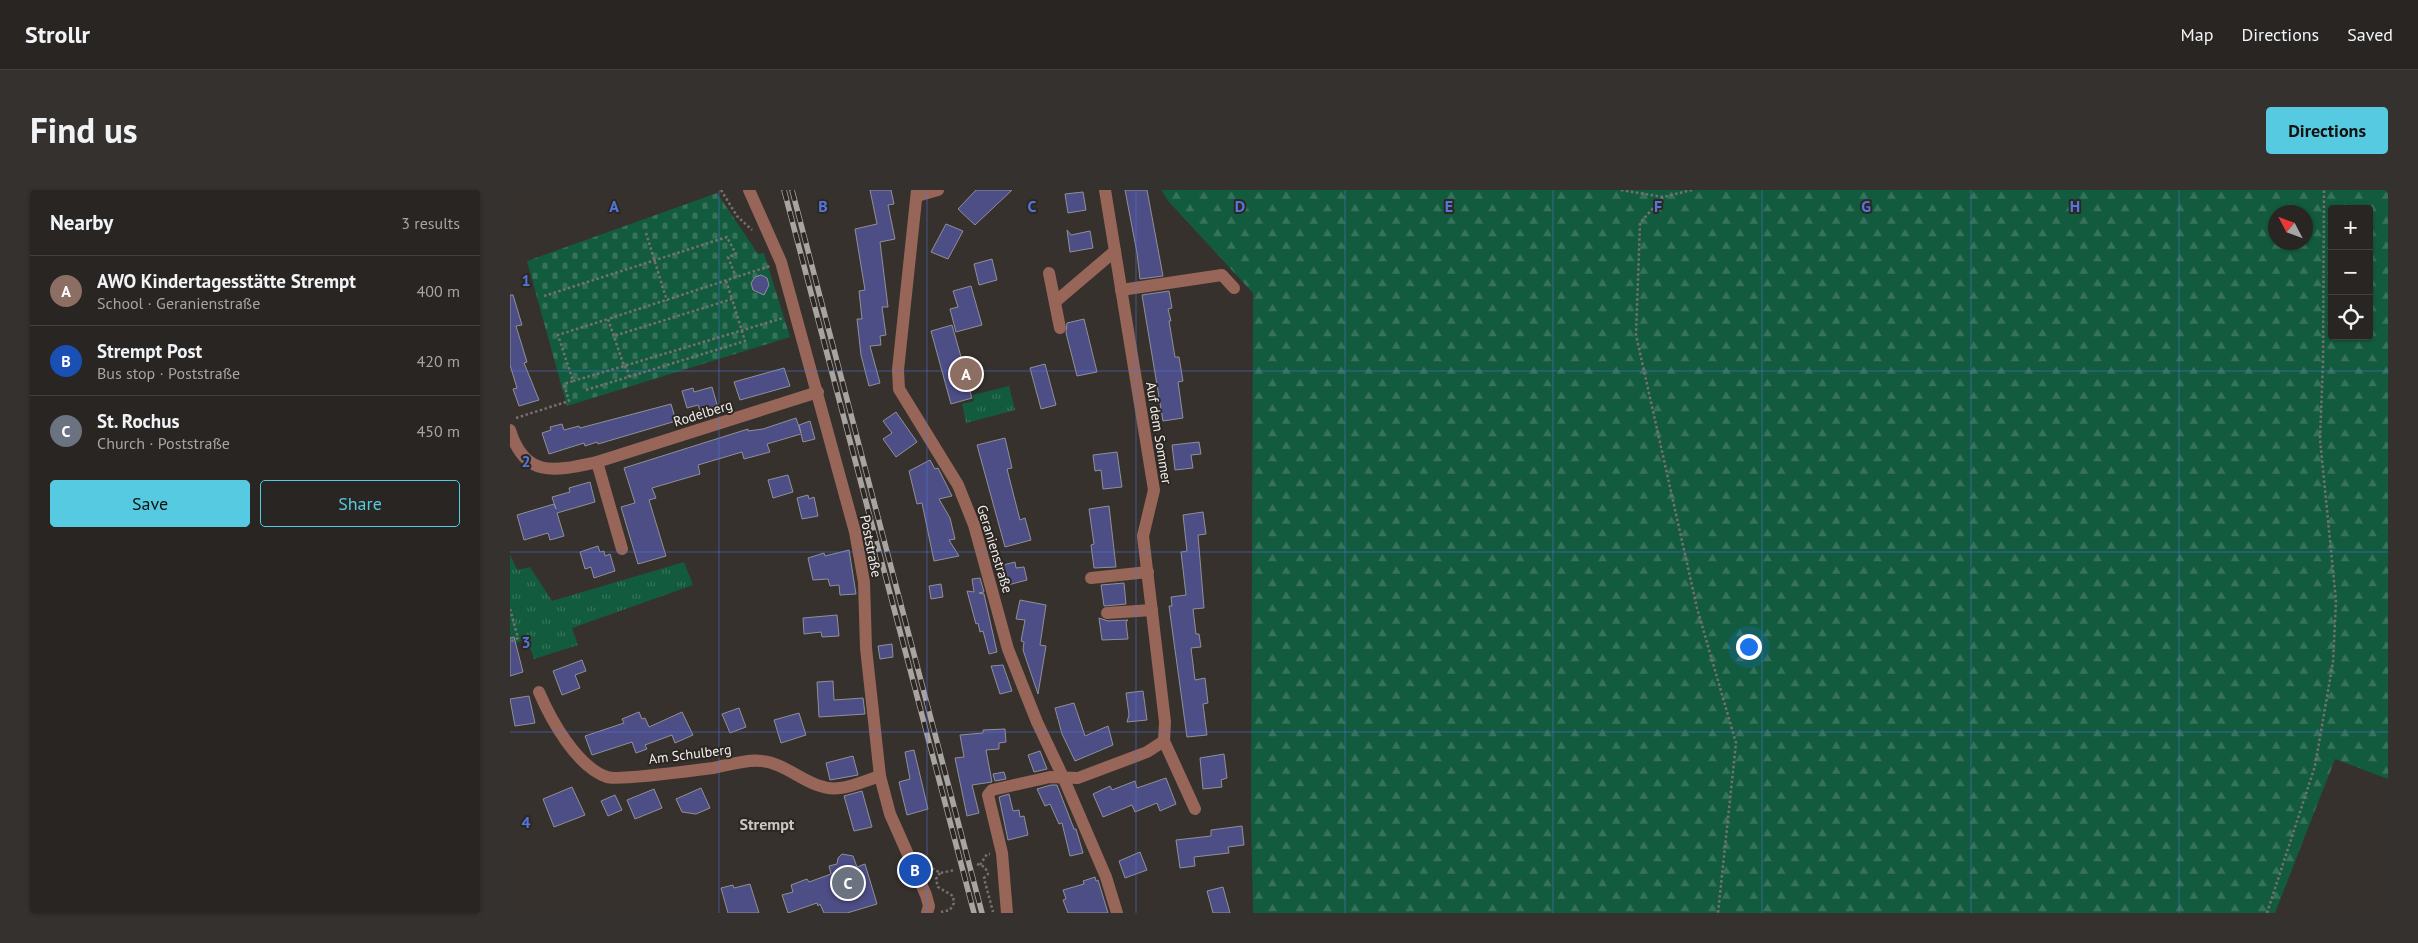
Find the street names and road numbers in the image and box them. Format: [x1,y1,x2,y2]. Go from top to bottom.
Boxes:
street label: Auf dem Sommer [1142,381,1176,486]
street label: Rodelberg [671,395,735,431]
street label: Geranienstraße [973,503,1017,595]
street label: Poststraße [856,513,886,579]
street label: Am Schulberg [648,740,732,768]

